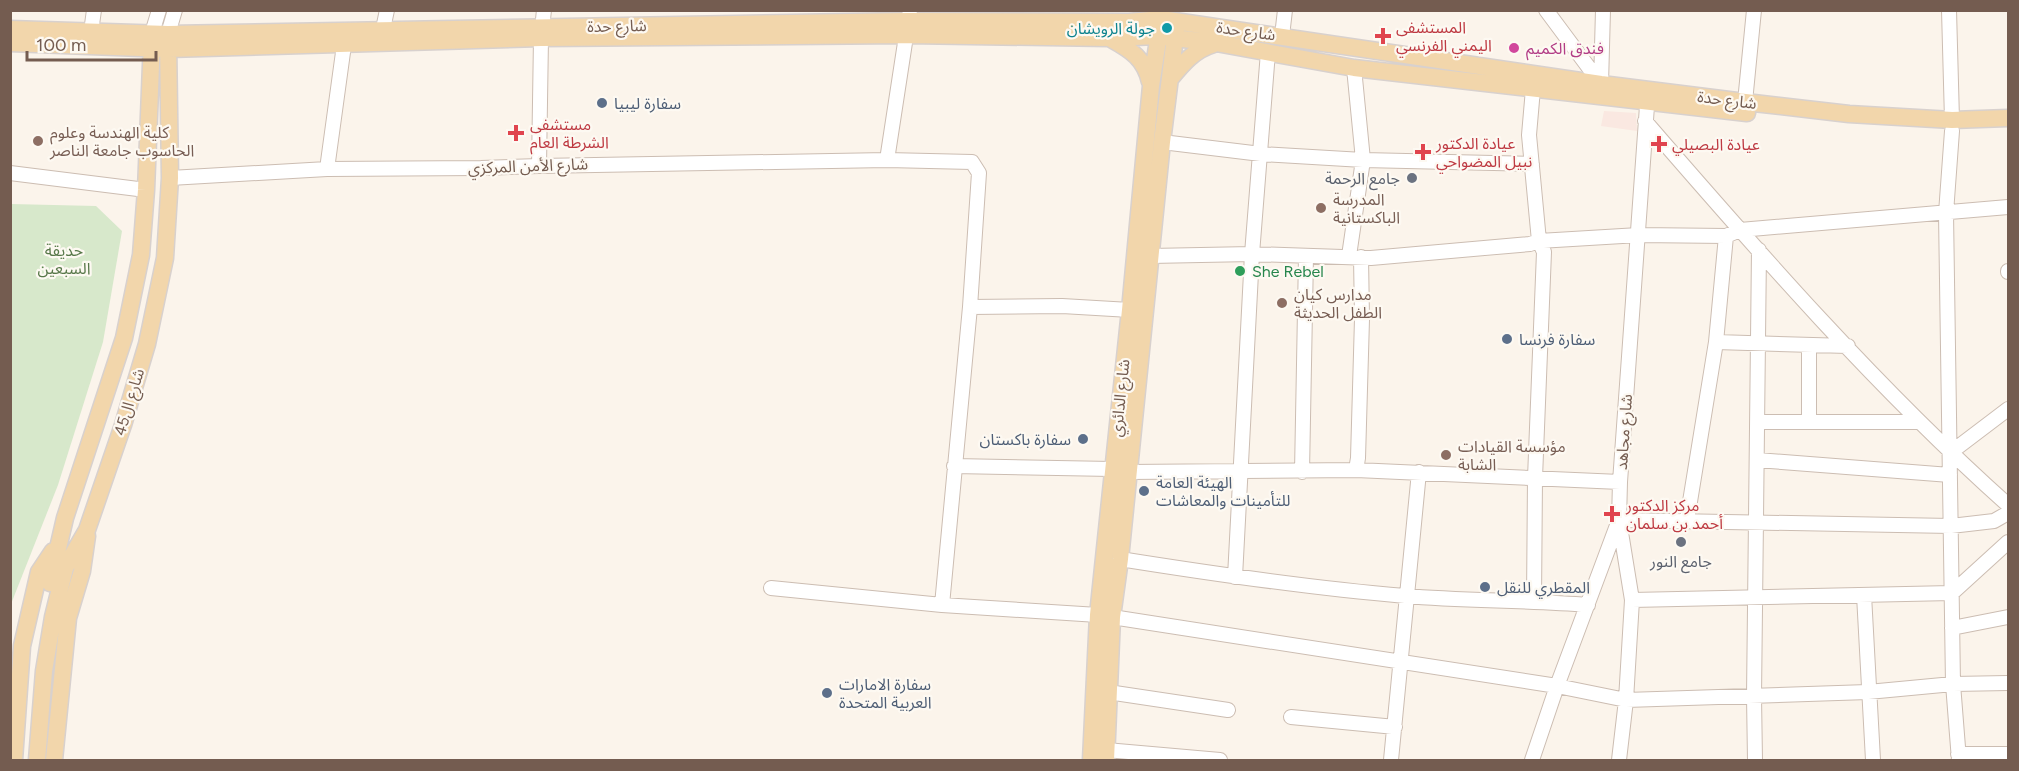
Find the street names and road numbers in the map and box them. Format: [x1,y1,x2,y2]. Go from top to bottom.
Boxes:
street label: شارع حدة [587,16,647,39]
street label: شارع حدة [1215,17,1277,48]
street label: شارع حدة [1696,87,1758,116]
street label: شارع الأمن المركزي [468,154,589,181]
street label: شارع الدائري [1106,358,1137,438]
street label: شارع ال45 [110,366,151,439]
street label: شارع مجاهد [1612,393,1639,471]

